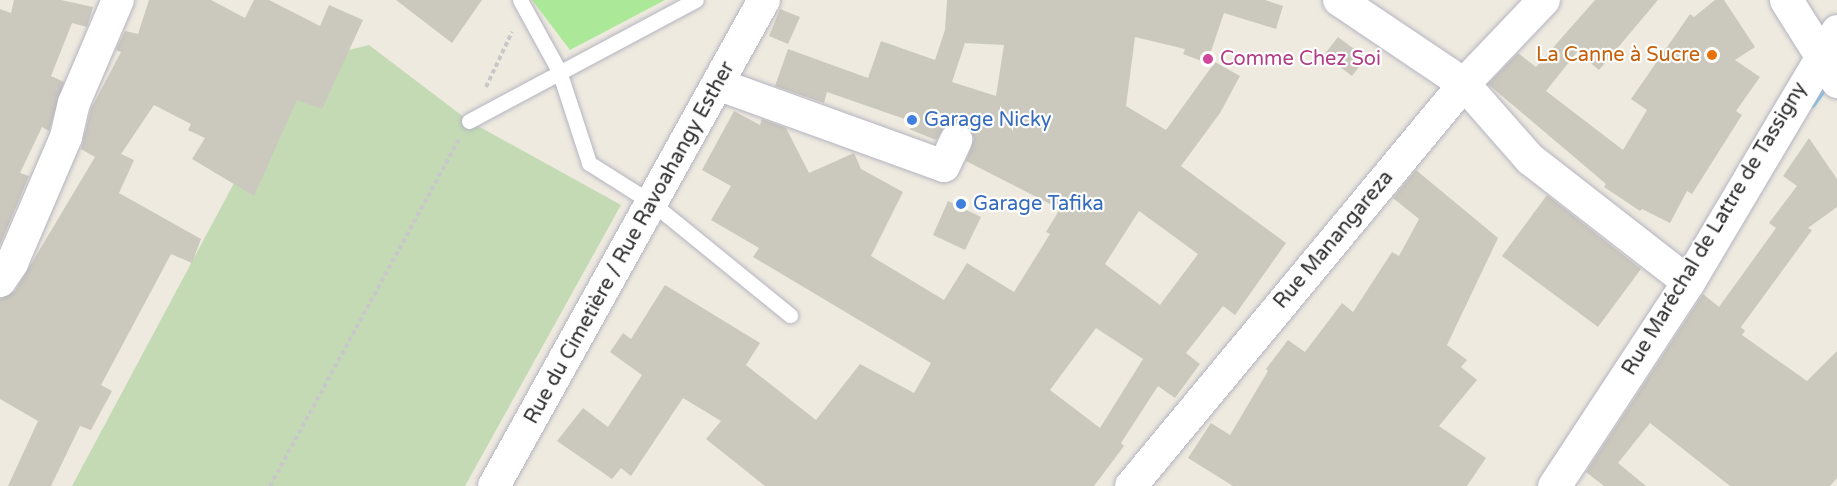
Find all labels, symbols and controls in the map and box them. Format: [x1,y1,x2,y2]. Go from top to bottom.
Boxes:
place label: La Canne à Sucre [1536,43,1700,67]
place label: Comme Chez Soi [1220,47,1381,71]
marker: La Canne à Sucre [1705,48,1719,62]
marker: Comme Chez Soi [1201,52,1215,66]
street label: Rue du Cimetière / Rue Ravoahangy Esther [520,58,740,428]
street label: Rue Maréchal de Lattre de Tassigny [1618,78,1812,380]
place label: Garage Nicky [924,108,1052,132]
marker: Garage Nicky [905,113,919,127]
street label: Rue Manangareza [1269,166,1399,314]
place label: Garage Tafika [973,192,1104,216]
marker: Garage Tafika [954,197,968,211]

